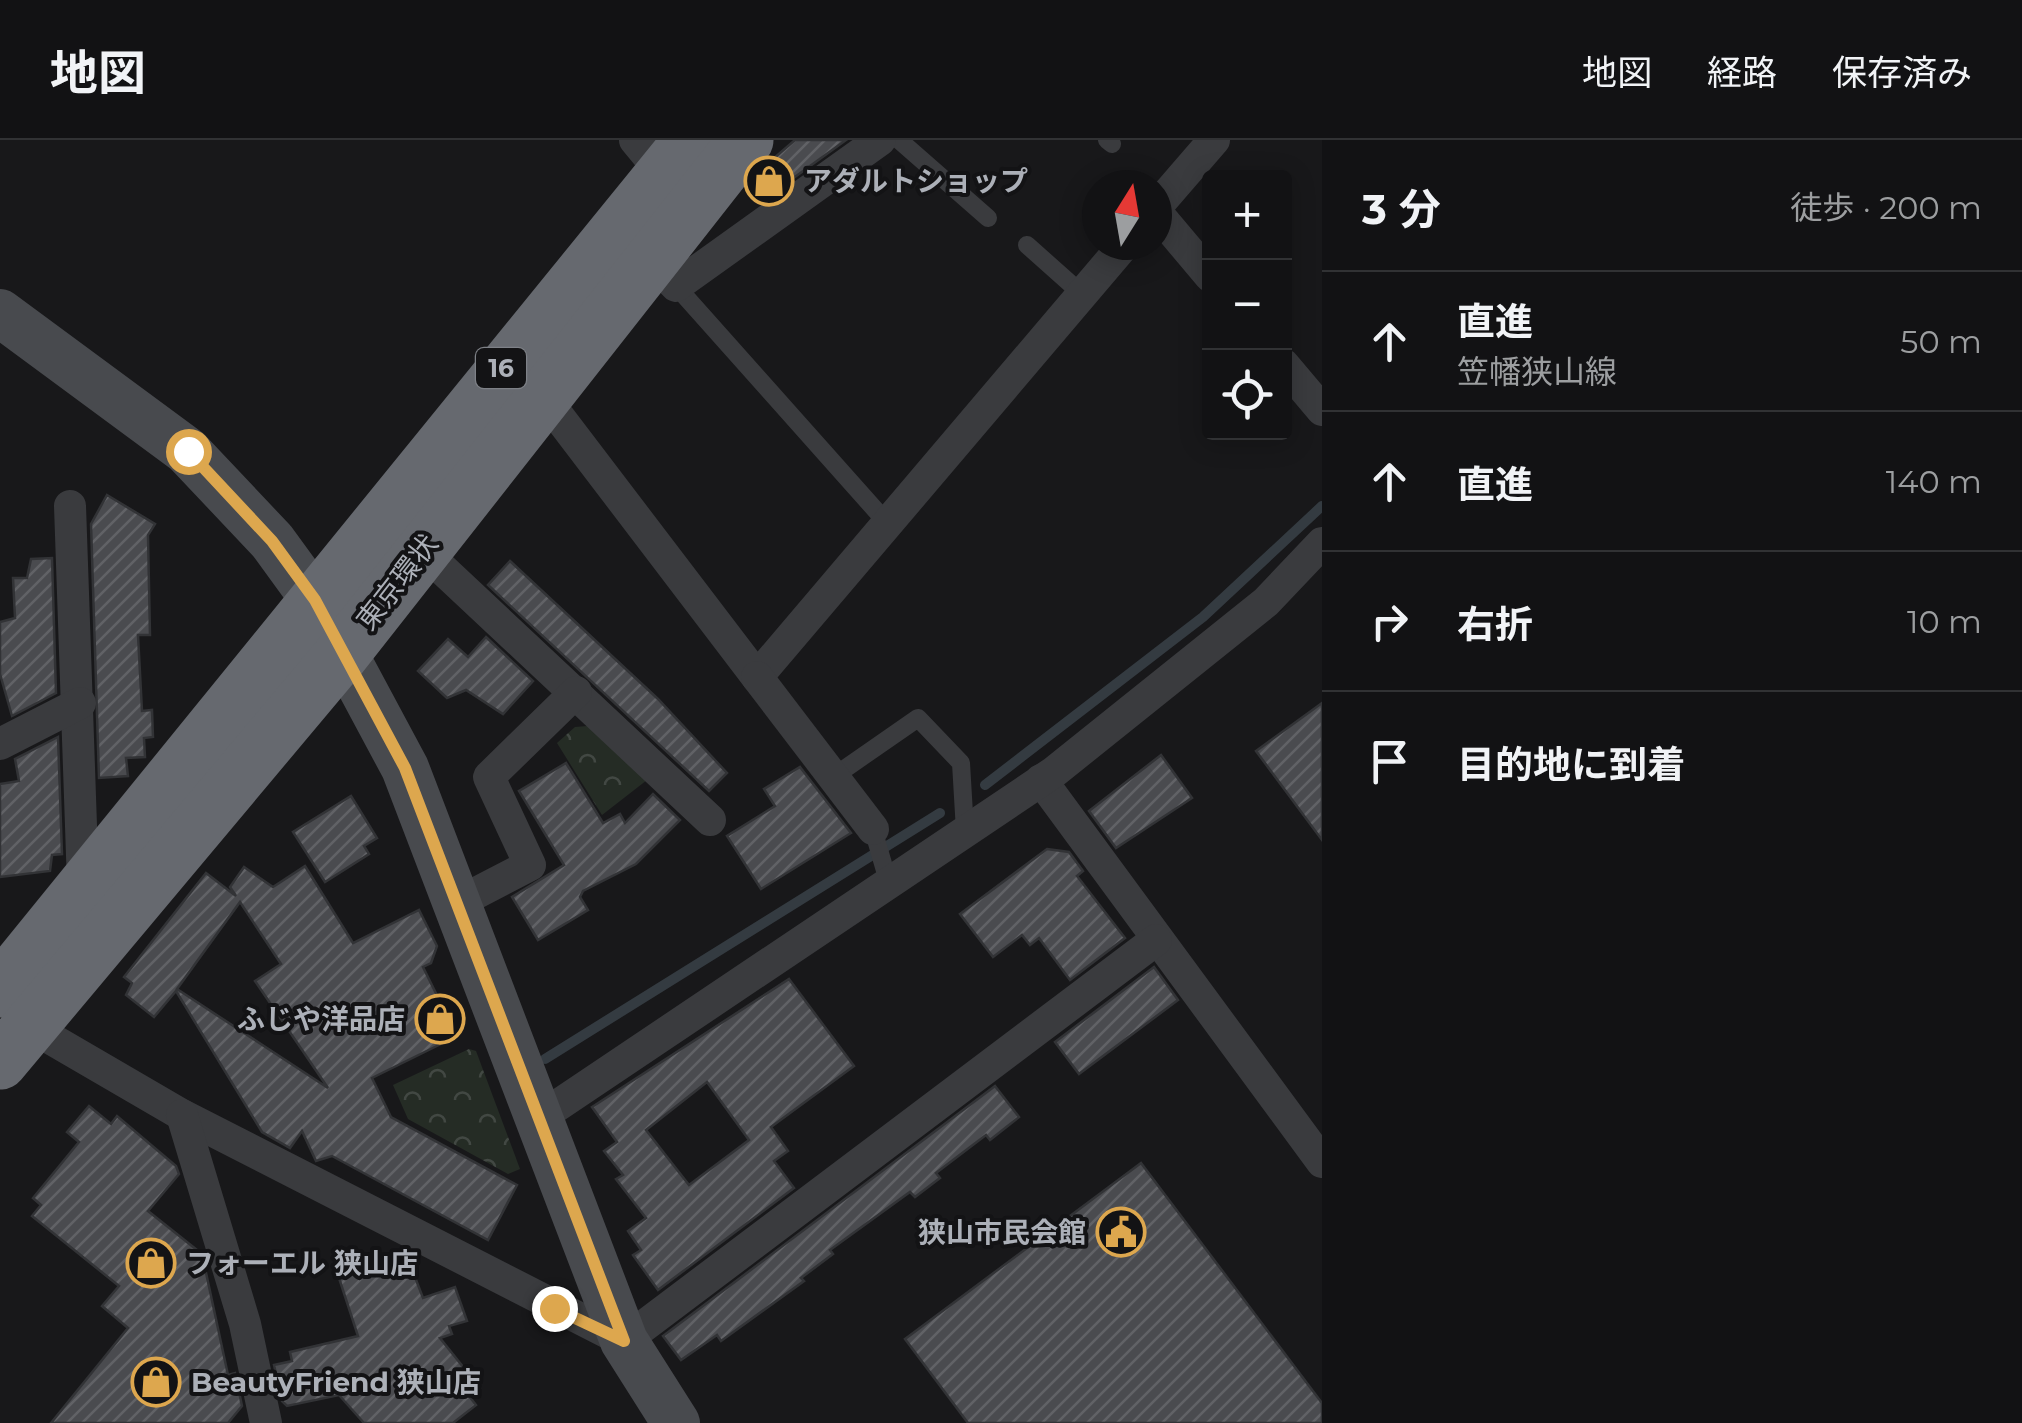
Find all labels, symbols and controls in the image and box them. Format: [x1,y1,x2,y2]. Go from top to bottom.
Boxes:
text: 地図 [50,44,146,102]
text: 地図 [1582,51,1652,94]
text: 経路 [1707,51,1777,94]
text: 保存済み [1832,51,1972,94]
shop icon: アダルトショップ [743,155,795,207]
place label: アダルトショップ [804,164,1028,198]
north arrow [1082,170,1172,260]
map controls [1202,170,1292,440]
button: + [1202,170,1292,260]
text: 3 分 [1362,183,1441,235]
text: 徒歩 · 200 m [1790,188,1982,227]
button: − [1202,260,1292,350]
text: 直進 [1457,298,1533,345]
icon: ahead [1362,314,1417,369]
text: 50 m [1900,322,1982,361]
road number: 16 [476,348,526,388]
button: locate [1202,350,1292,440]
text: 笠幡狭山線 [1457,352,1617,391]
route start [166,429,212,475]
icon: ahead [1362,454,1417,509]
text: 直進 [1457,461,1533,508]
text: 140 m [1886,462,1982,501]
street label: 東京環状 [349,527,445,637]
icon: right [1362,594,1417,649]
text: 右折 [1457,601,1533,648]
text: 10 m [1907,602,1982,641]
icon: arrive [1362,734,1417,789]
text: 目的地に到着 [1457,741,1685,788]
shop icon: ふじや洋品店 [414,993,466,1045]
place label: ふじや洋品店 [237,1002,405,1036]
public building icon: 狭山市民会館 [1095,1206,1147,1258]
place label: 狭山市民会館 [918,1215,1086,1249]
shop icon: フォーエル 狭山店 [125,1237,177,1289]
place label: フォーエル 狭山店 [186,1246,418,1280]
route end [532,1286,578,1332]
shop icon: BeautyFriend 狭山店 [130,1356,182,1408]
place label: BeautyFriend 狭山店 [191,1365,481,1399]

